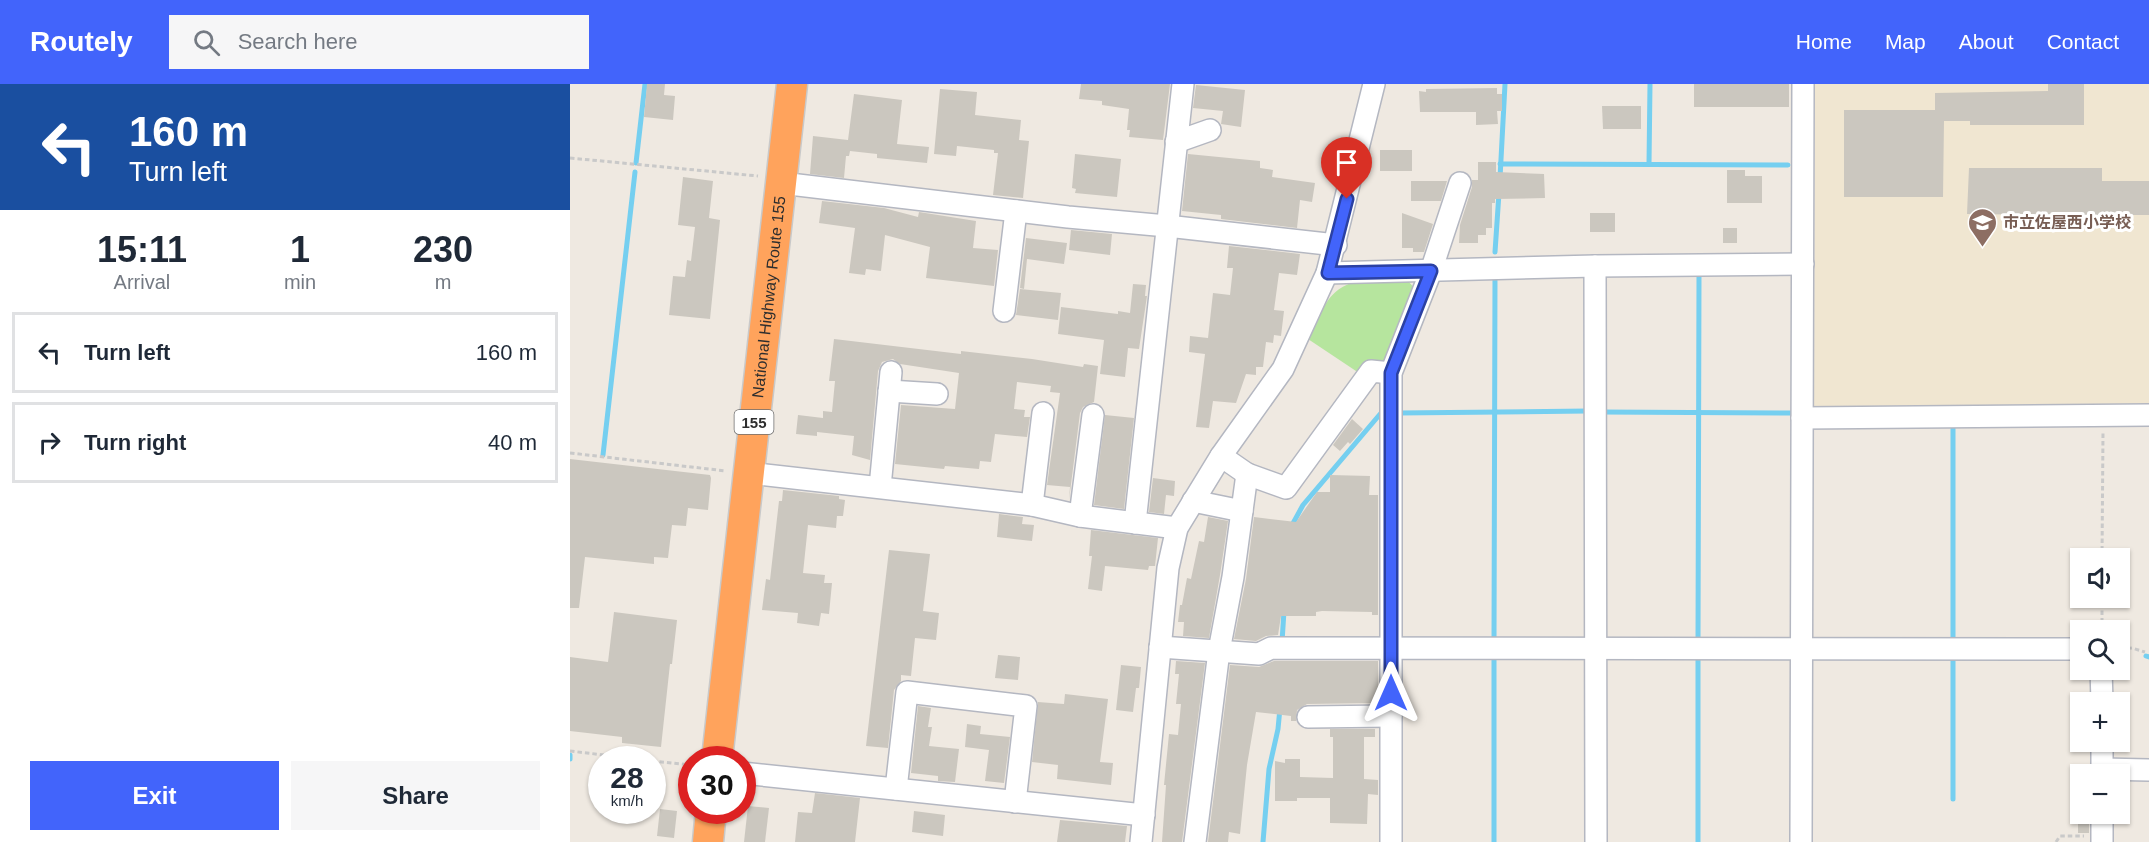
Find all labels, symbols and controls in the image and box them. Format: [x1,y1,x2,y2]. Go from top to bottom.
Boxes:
search box [169,15,589,69]
text: Routely [30,26,133,57]
icon: search [190,26,223,59]
text: Search here [238,29,358,54]
text: Home [1796,30,1852,53]
text: Map [1885,30,1926,53]
text: About [1959,30,2014,53]
text: Contact [2047,30,2119,53]
icon: left [30,108,108,186]
text: 160 m [129,108,248,155]
pin [1321,137,1372,199]
icon: arrive [1330,146,1363,179]
text: Turn left [129,157,227,187]
street label: National Highway Route 155 [749,195,788,399]
school or university icon: 市立佐屋西小学校 [1966,206,1998,248]
place label: 市立佐屋西小学校 [2003,214,2131,231]
text: 15:11 [97,229,187,270]
text: 1 [290,229,310,270]
text: 230 [413,229,473,270]
text: Arrival [114,271,170,293]
text: min [284,271,316,293]
text: m [435,271,451,293]
icon: left [33,336,66,369]
text: Turn left [84,340,170,365]
text: 160 m [476,340,537,365]
road number: 155 [734,410,774,434]
icon: right [33,426,66,459]
text: Turn right [84,430,186,455]
text: 40 m [488,430,537,455]
map controls [2070,548,2130,824]
button: sound [2070,548,2130,608]
button: search [2070,620,2130,680]
position arrow [1359,661,1423,725]
button: + [2070,692,2130,752]
speed limit sign: 30 [678,746,756,824]
button: Exit [30,761,279,830]
button: Share [291,761,540,830]
text: 28 [610,761,644,794]
button: − [2070,764,2130,824]
text: km/h [611,792,643,809]

